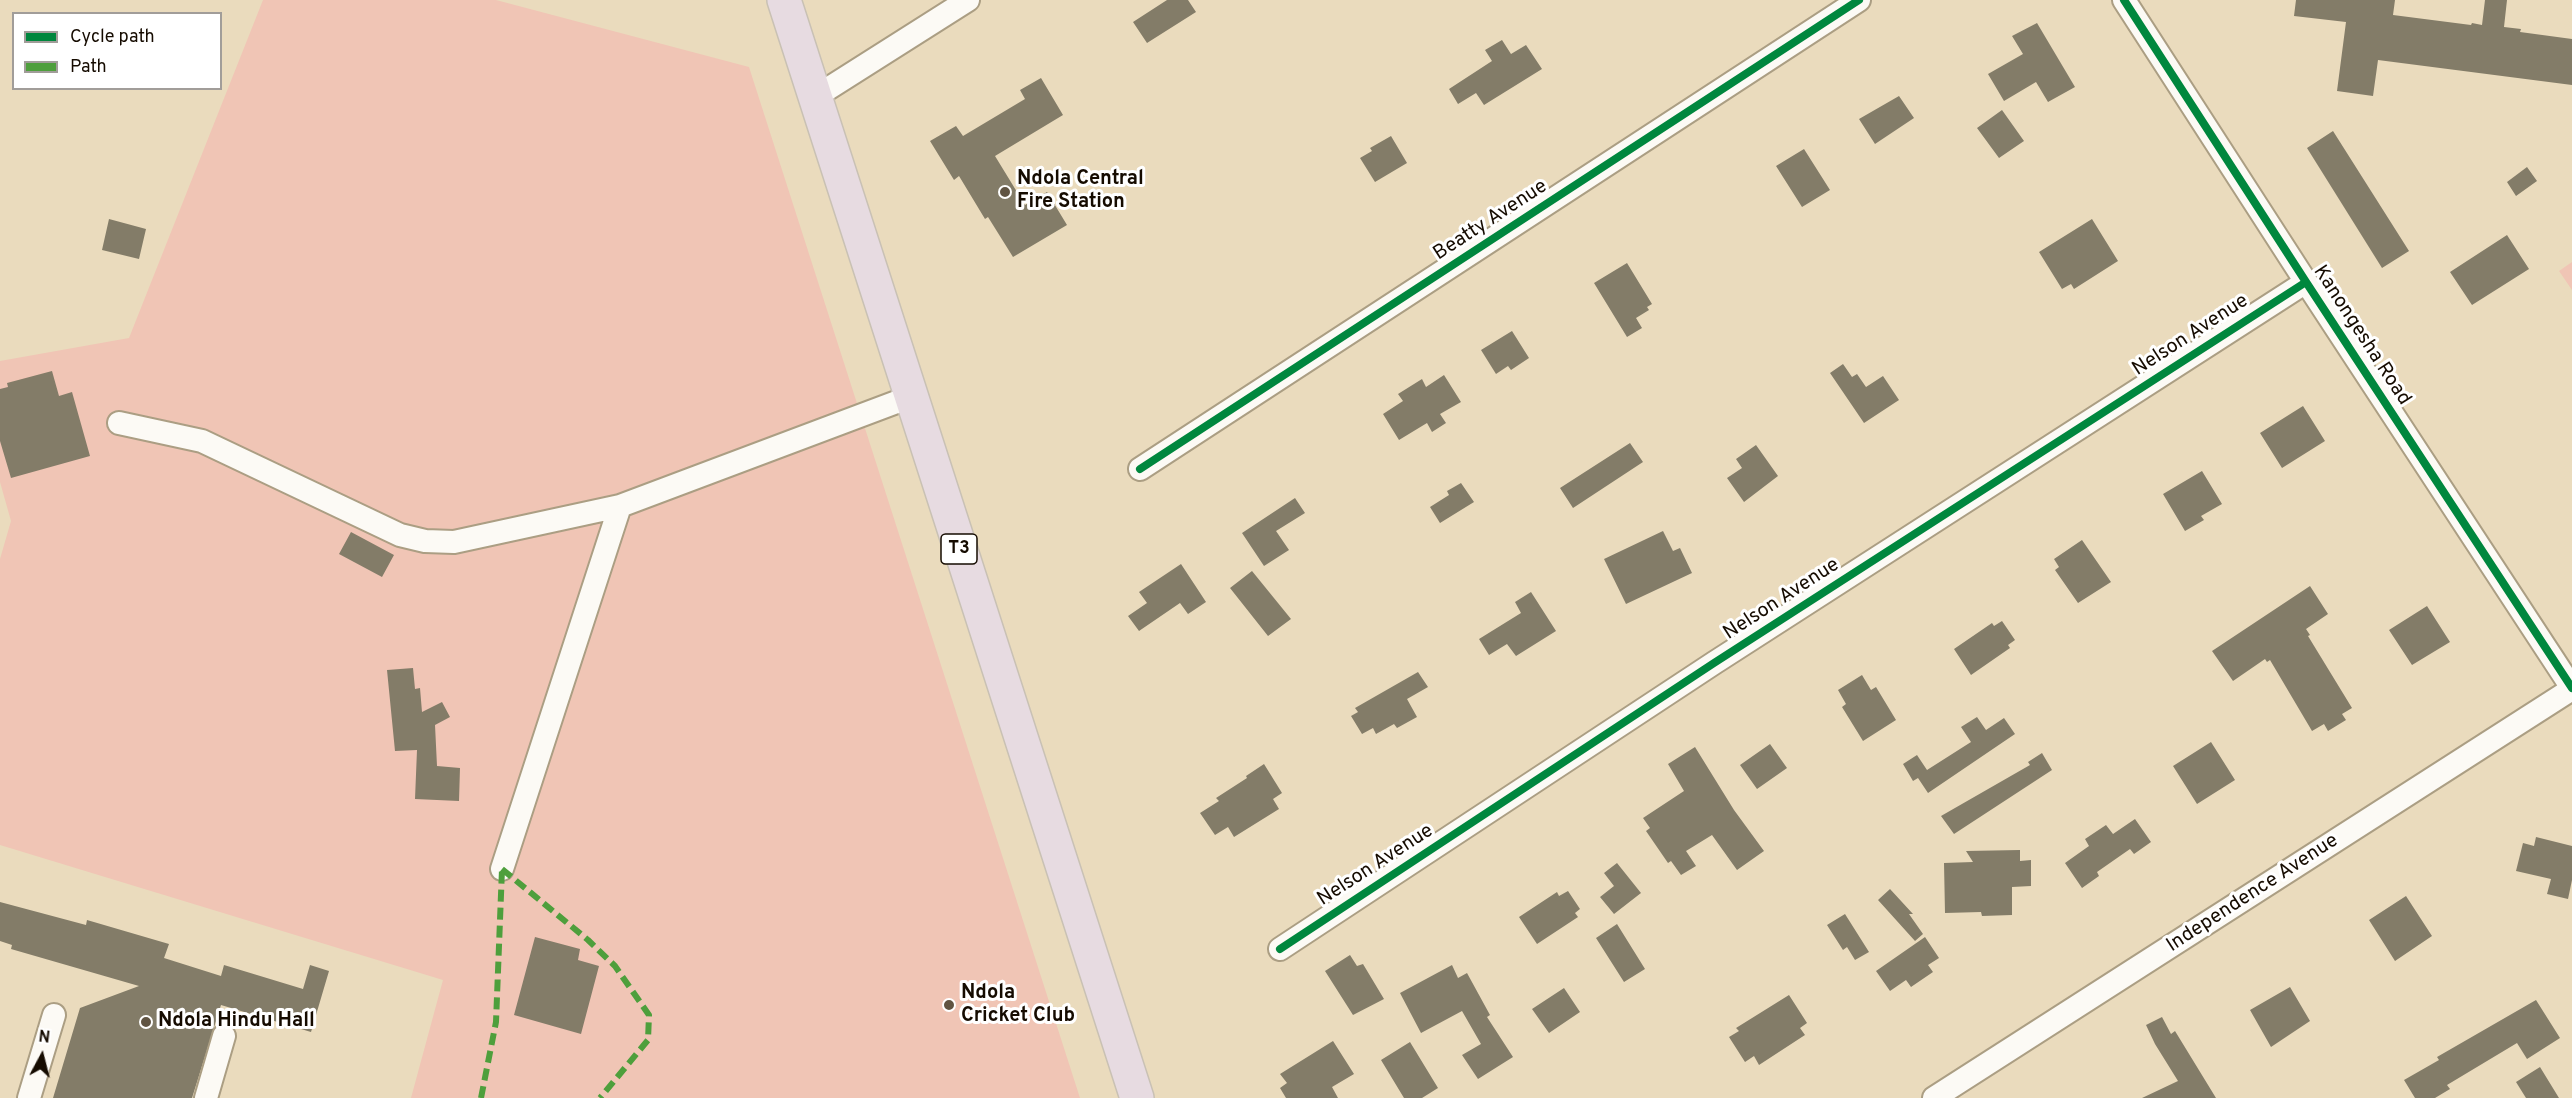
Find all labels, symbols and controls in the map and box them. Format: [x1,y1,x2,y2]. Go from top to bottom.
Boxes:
legend [12,12,222,90]
text: Cycle path [70,26,155,49]
text: Path [70,56,107,79]
place label: Ndola Central Fire Station [1017,168,1144,215]
street label: Beatty Avenue [1430,175,1552,267]
marker: Ndola Central Fire Station [998,185,1012,199]
street label: Kanongesha Road [2307,262,2415,410]
street label: Nelson Avenue [2129,290,2253,382]
road number: T3 [941,534,977,564]
street label: Nelson Avenue [1720,554,1844,646]
street label: Nelson Avenue [1314,820,1438,912]
street label: Independence Avenue [2163,830,2343,958]
place label: Ndola Cricket Club [961,982,1075,1029]
marker: Ndola Cricket Club [942,998,956,1012]
place label: Ndola Hindu Hall [158,1010,315,1034]
marker: Ndola Hindu Hall [139,1015,153,1029]
north arrow [12,1026,72,1086]
text: N [37,1028,51,1049]

